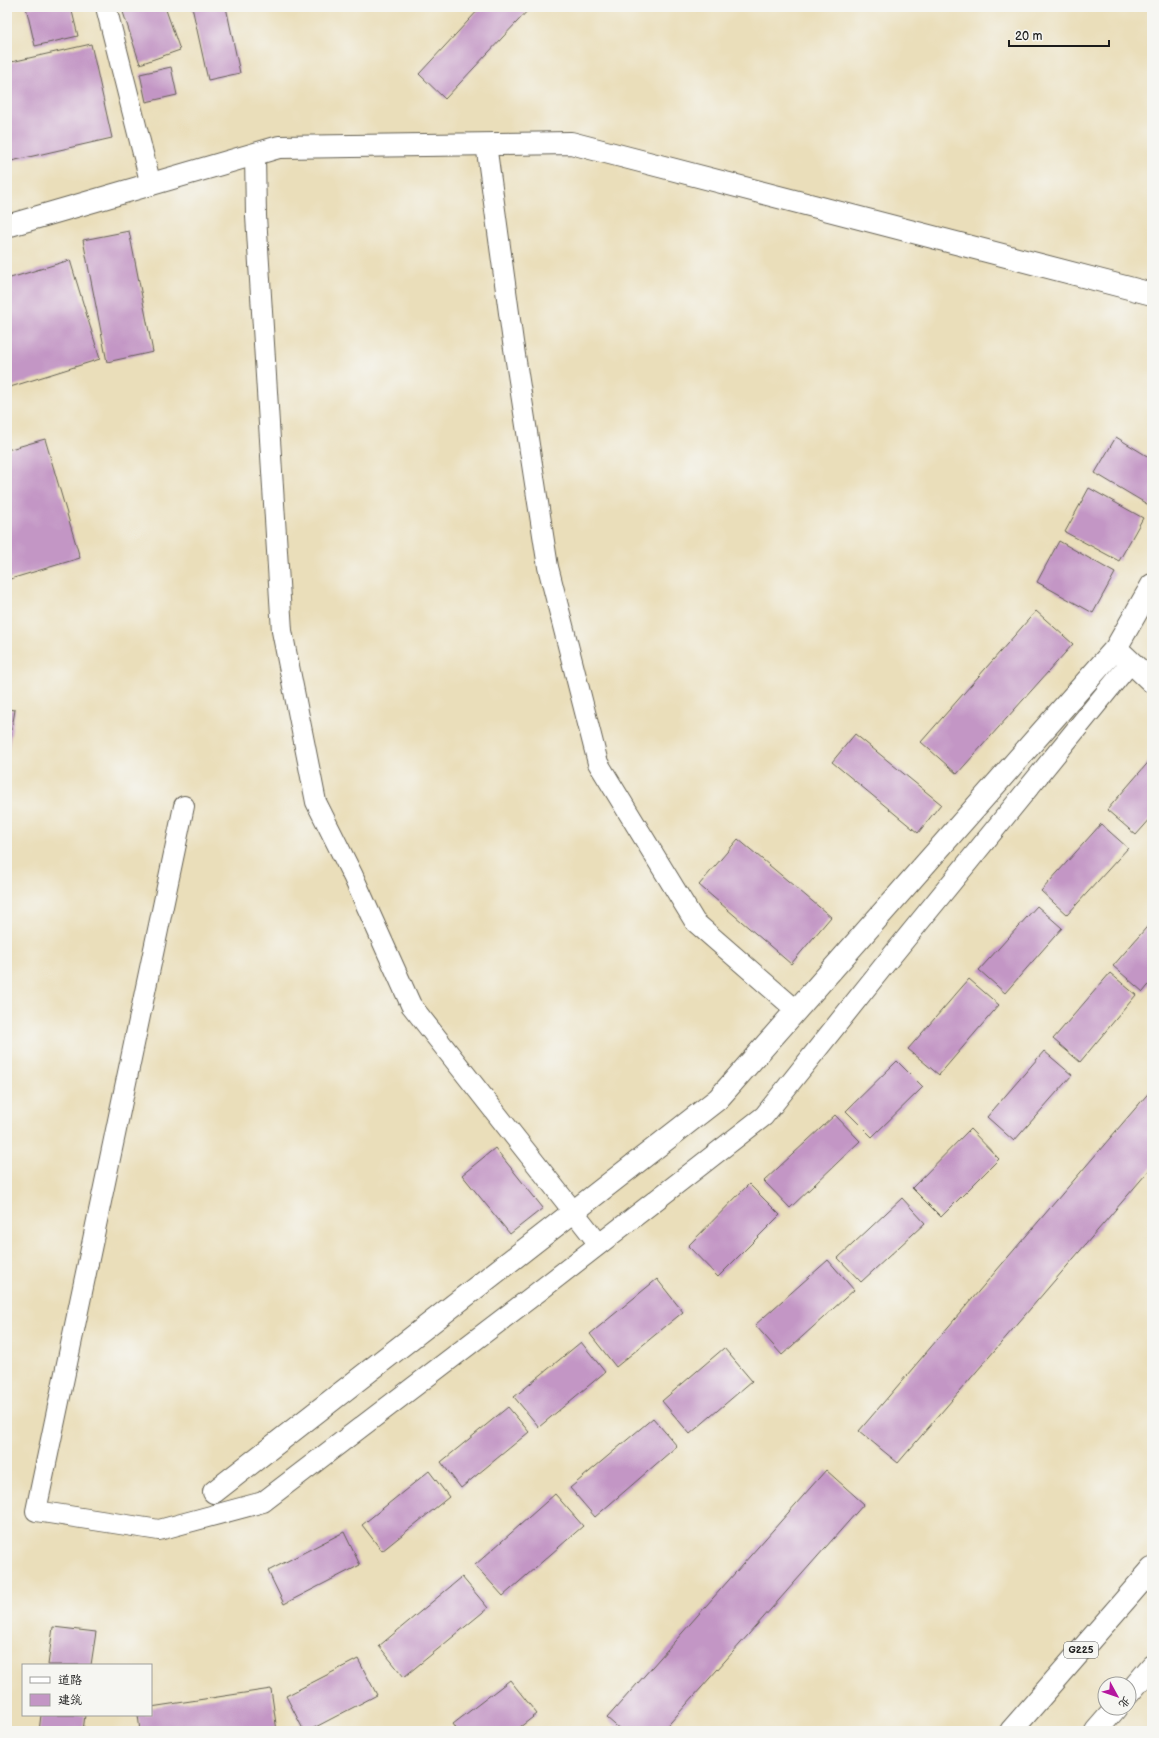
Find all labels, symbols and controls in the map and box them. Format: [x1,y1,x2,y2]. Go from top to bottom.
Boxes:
scale bar [1009,22,1109,48]
text: 20 m [1015,29,1042,44]
road number: G225 [1064,1642,1098,1658]
legend [22,1664,152,1716]
text: 道路 [58,1673,82,1688]
north arrow [1097,1676,1137,1716]
text: 建筑 [58,1693,82,1708]
text: 北 [1116,1694,1133,1710]

